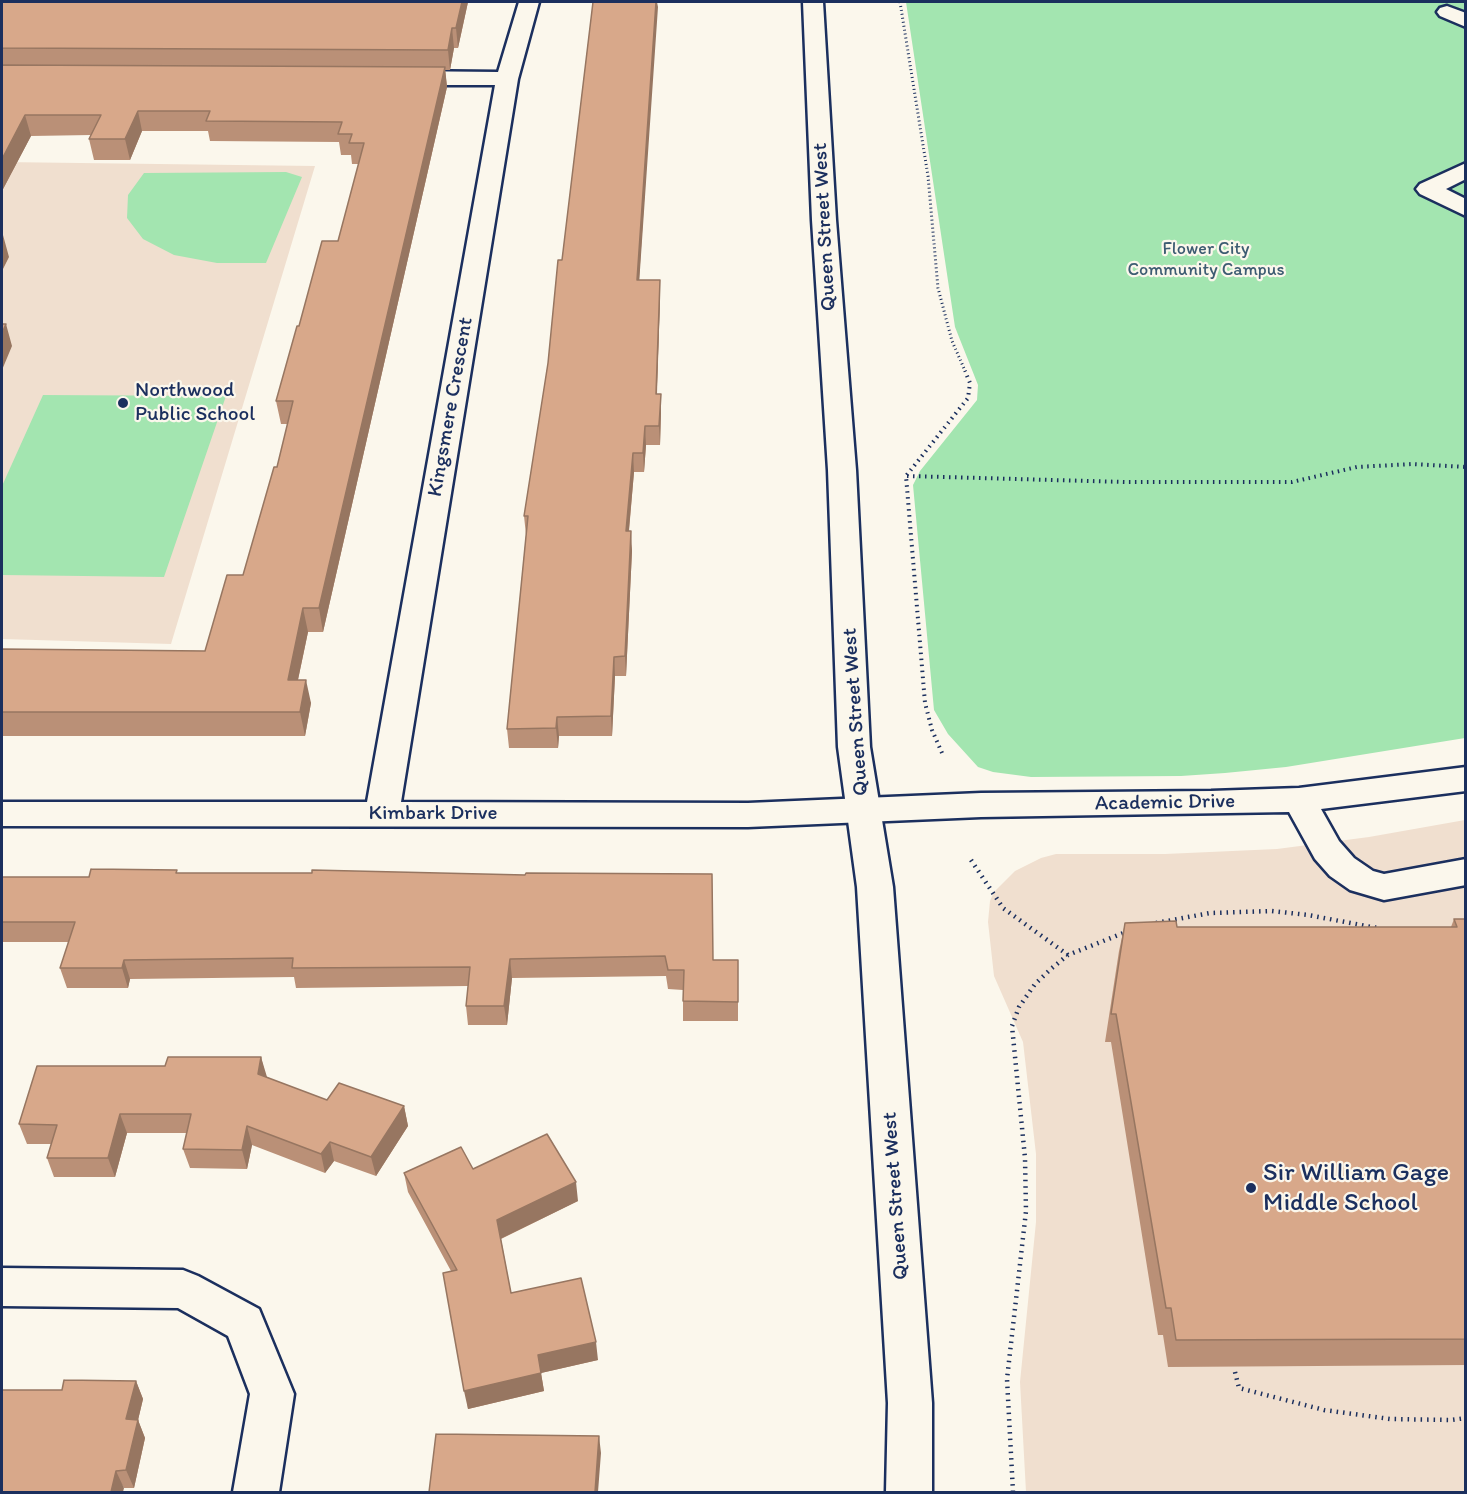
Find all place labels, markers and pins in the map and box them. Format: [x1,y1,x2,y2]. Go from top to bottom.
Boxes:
place label: Northwood Public School [135,378,255,428]
marker: Northwood Public School [116,396,130,410]
place label: Sir William Gage Middle School [1263,1157,1449,1218]
marker: Sir William Gage Middle School [1244,1181,1258,1195]

